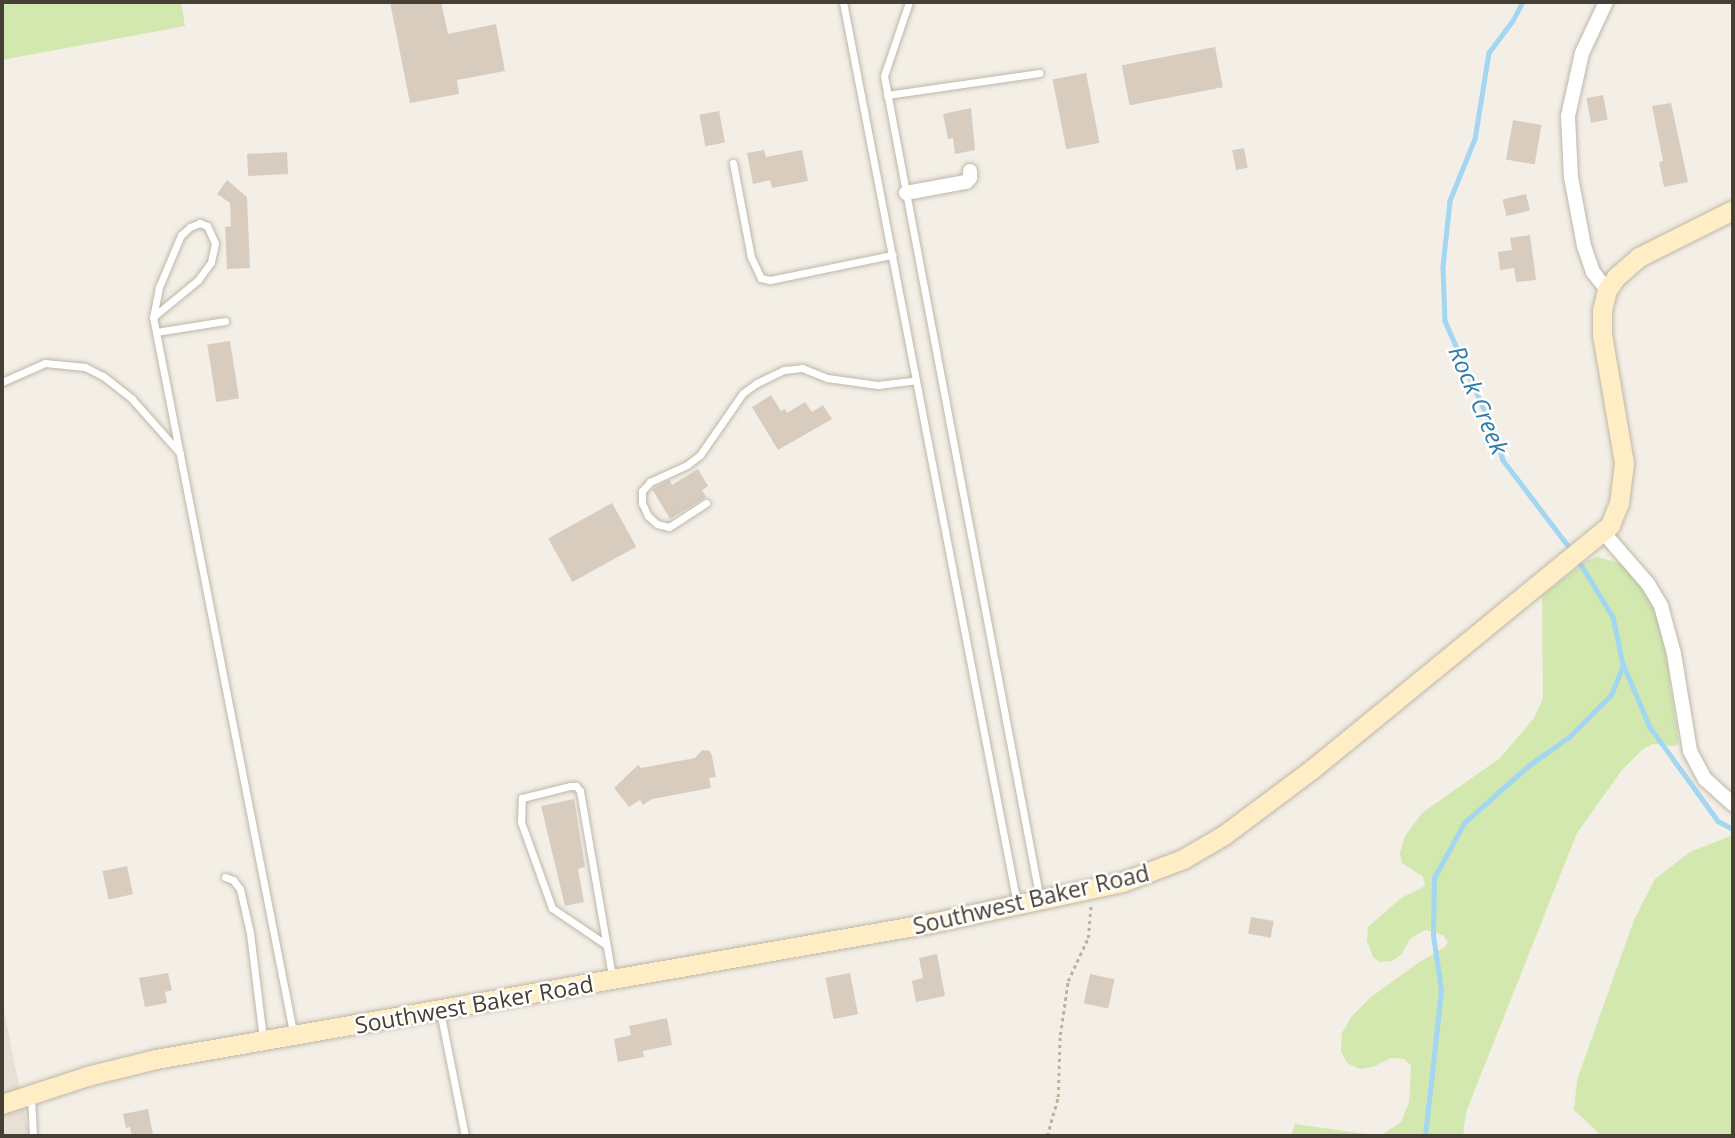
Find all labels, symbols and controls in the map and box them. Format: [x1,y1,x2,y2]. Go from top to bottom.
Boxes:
water label: Rock Creek [1443,341,1515,459]
street label: Southwest Baker Road [910,858,1152,940]
street label: Southwest Baker Road [353,969,595,1039]

